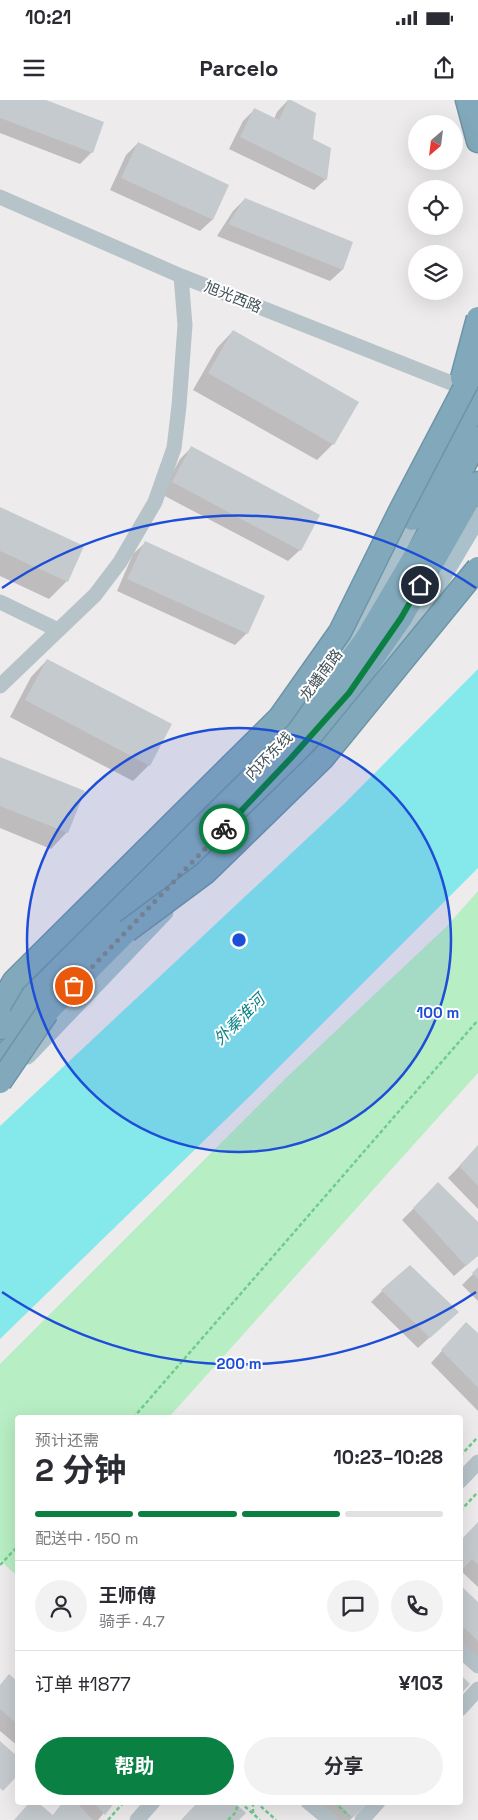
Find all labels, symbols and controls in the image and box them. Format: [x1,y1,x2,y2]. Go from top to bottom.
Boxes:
text: 10:21 [25,5,71,30]
icon: menu [20,54,48,82]
text: Parcelo [199,54,279,82]
icon: share [430,54,458,82]
north arrow [408,115,462,170]
map controls [408,115,463,300]
button: locate [408,180,463,235]
button: layers [408,245,463,300]
street label: 旭光西路 [202,276,265,317]
pin [399,564,441,606]
icon: home [406,571,434,599]
street label: 龙蟠南路 [295,645,346,704]
street label: 内环东线 [241,727,296,784]
courier [199,804,249,854]
icon: bike [210,815,238,843]
centre of rings [230,931,248,949]
pin [53,965,95,1007]
icon: bag [60,972,88,1000]
water label: 外秦淮河 [209,987,272,1049]
text: 100 m [417,1003,459,1022]
text: 200 m [217,1354,261,1373]
text: 预计还需 [35,1430,99,1451]
text: 10:23–10:28 [333,1445,443,1470]
text: 2 分钟 [35,1450,126,1490]
text: 配送中 · 150 m [35,1528,139,1549]
button: person [35,1580,87,1632]
button: chat [327,1580,379,1632]
button: phone [391,1580,443,1632]
text: 王师傅 [99,1583,156,1608]
text: 骑手 · 4.7 [99,1611,165,1632]
text: ¥103 [399,1671,443,1696]
text: 订单 #1877 [35,1672,131,1697]
button: 帮助 [35,1737,234,1795]
button: 分享 [244,1737,443,1795]

